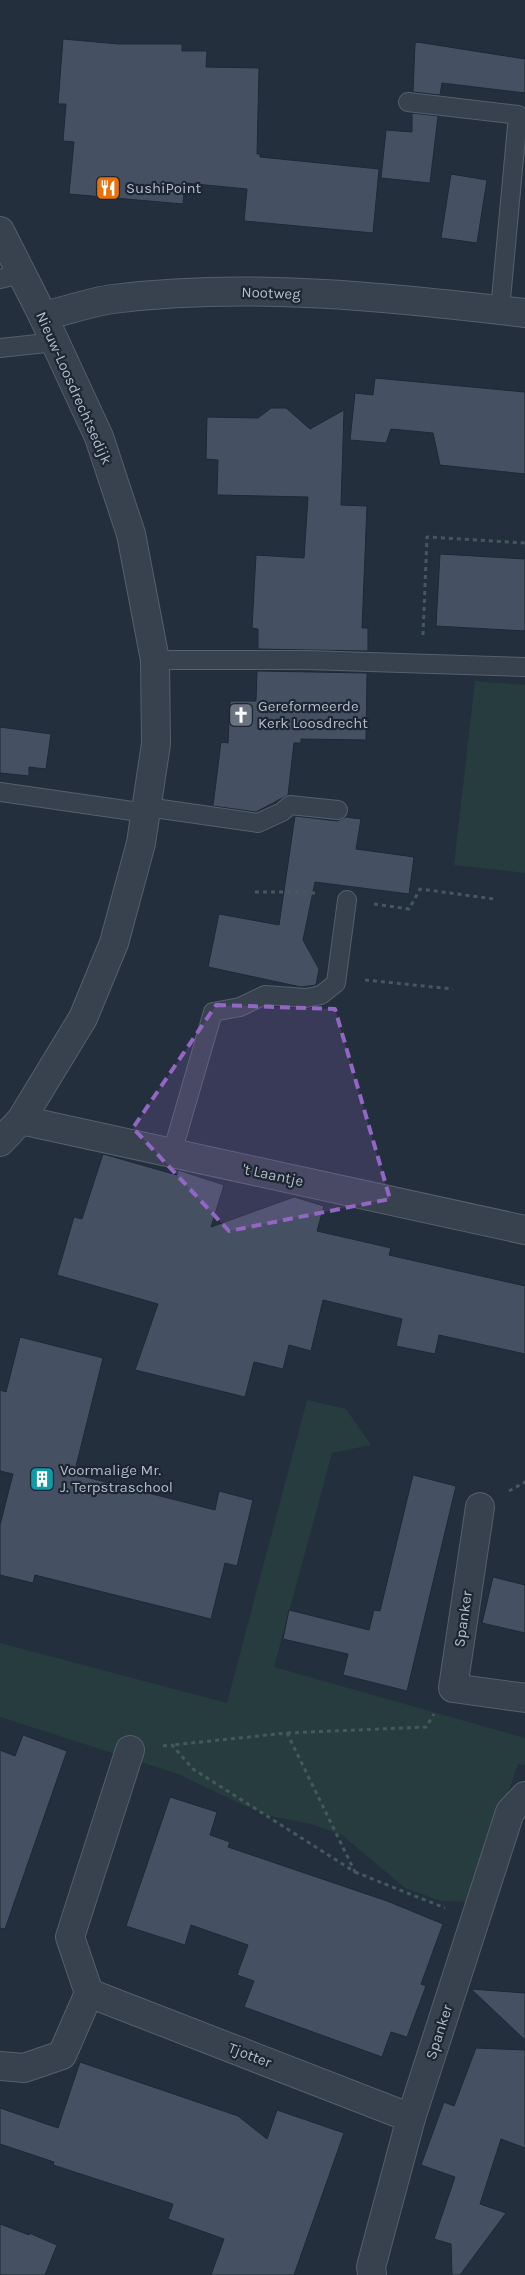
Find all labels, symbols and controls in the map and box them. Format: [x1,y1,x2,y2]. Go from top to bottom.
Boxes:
restaurant icon: SushiPoint [95,175,121,201]
place label: SushiPoint [126,179,202,197]
street label: Nootweg [241,283,301,303]
street label: Nieuw-Loosdrechtsedijk [32,309,116,467]
place label: Gereformeerde Kerk Loosdrecht [258,697,368,732]
church icon: Gereformeerde Kerk Loosdrecht [228,702,254,728]
street label: 't Laantje [241,1160,305,1190]
place label: Voormalige Mr. J. Terpstraschool [60,1461,173,1496]
building icon: Voormalige Mr. J. Terpstraschool [29,1466,55,1492]
street label: Spanker [450,1589,476,1648]
street label: Spanker [422,2002,457,2062]
street label: Tjotter [226,2039,275,2072]

